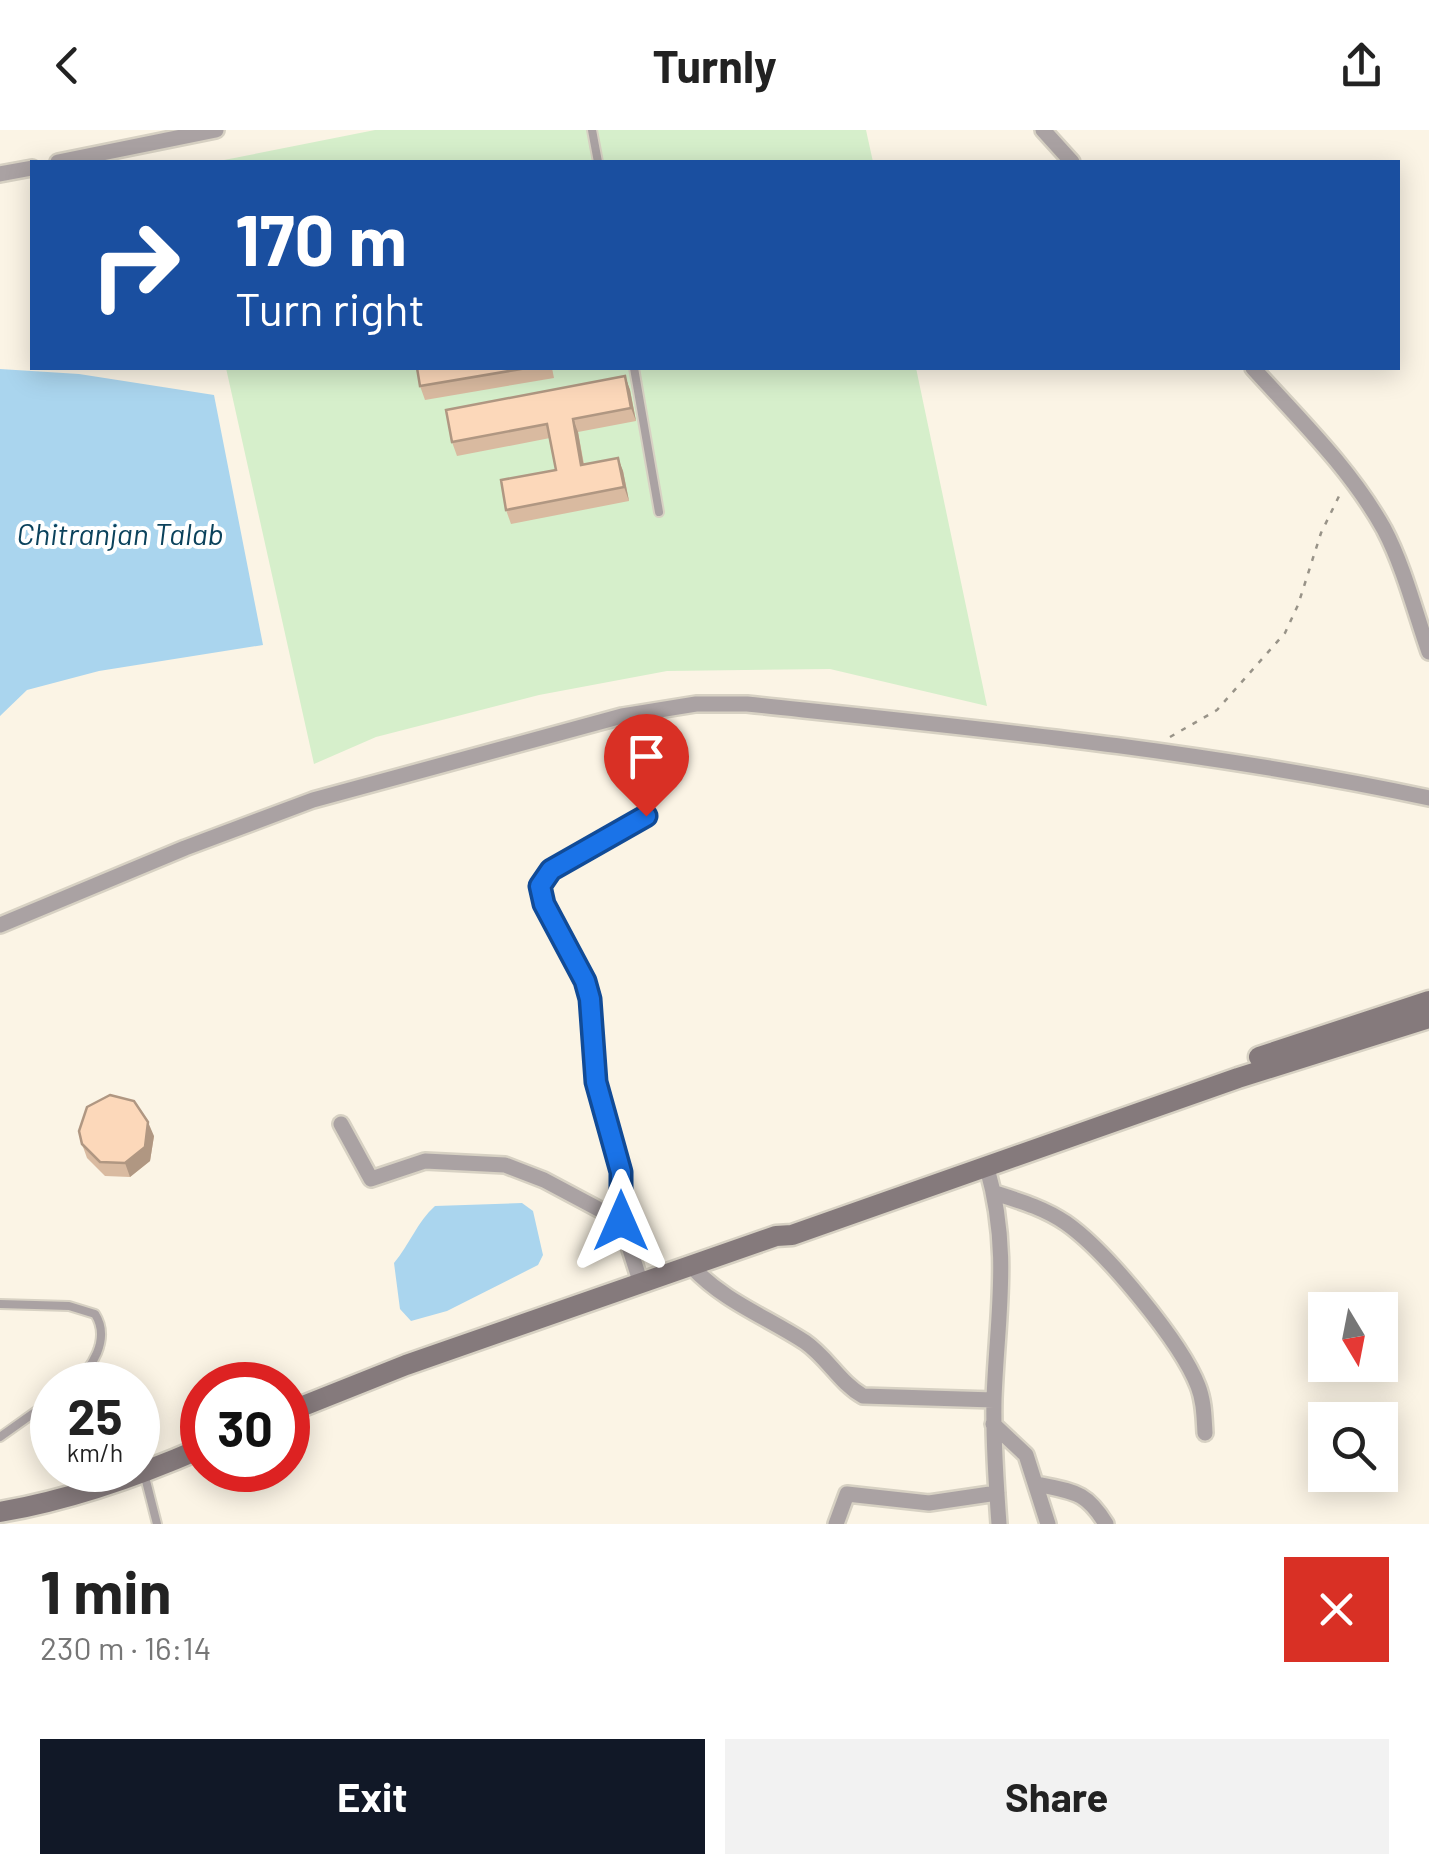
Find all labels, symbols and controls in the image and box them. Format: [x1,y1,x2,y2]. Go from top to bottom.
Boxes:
icon: back [40,38,95,93]
text: Turnly [652,38,777,92]
icon: share [1334,38,1389,93]
text: 170 m [235,196,407,280]
icon: right [70,200,200,330]
text: Turn right [235,281,425,335]
water label: Chitranjan Talab [17,515,223,551]
pin [604,714,689,817]
icon: arrive [619,729,674,784]
position arrow [569,1169,673,1273]
north arrow [1308,1292,1398,1382]
map controls [1308,1292,1398,1492]
speed limit sign: 30 [180,1362,310,1492]
text: 25 [68,1385,122,1445]
button: search [1308,1402,1398,1492]
text: km/h [67,1437,123,1467]
text: 1 min [40,1554,171,1626]
button: close [1284,1557,1389,1662]
text: 230 m · 16:14 [40,1628,211,1666]
button: Exit [40,1739,705,1854]
button: Share [725,1739,1389,1854]

